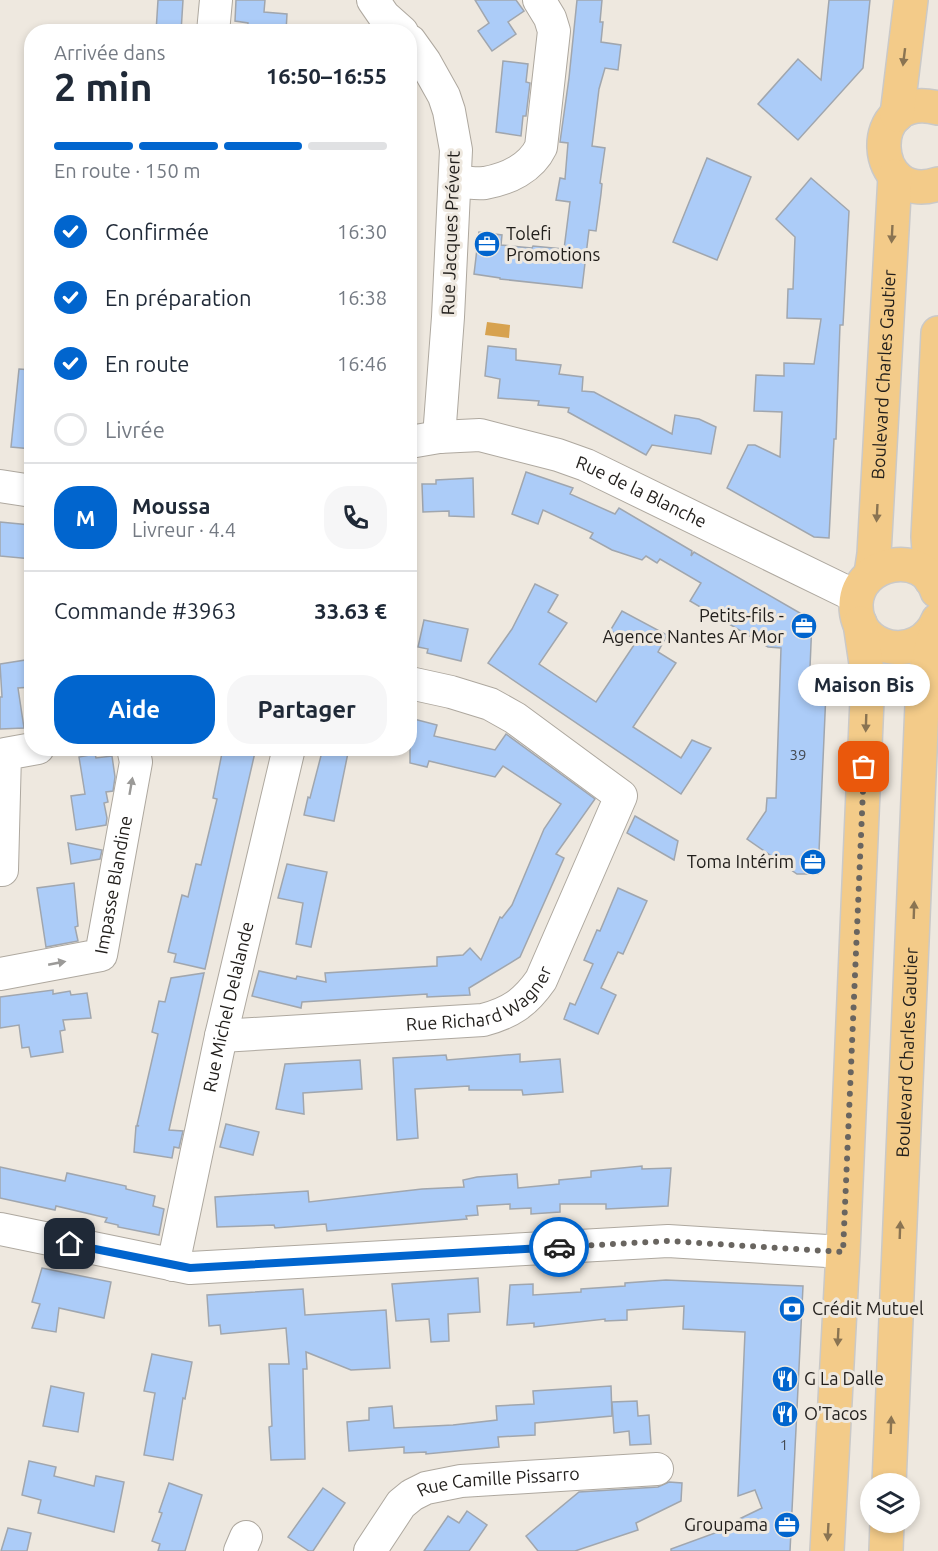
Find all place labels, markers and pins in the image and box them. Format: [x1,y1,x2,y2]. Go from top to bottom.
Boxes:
place label: Tolefi Promotions [506,223,600,264]
office icon: Tolefi Promotions [472,229,502,259]
place label: Petits-fils - Agence Nantes Ar Mor [602,605,784,646]
office icon: Petits-fils - Agence Nantes Ar Mor [789,611,819,641]
callout: Maison Bis [798,665,930,707]
pin [838,741,889,792]
office icon: Toma Intérim [798,847,828,877]
place label: Toma Intérim [687,851,794,871]
pin [44,1218,95,1269]
bank icon: Crédit Mutuel [777,1294,807,1324]
place label: Crédit Mutuel [812,1298,924,1318]
restaurant icon: G La Dalle [770,1364,800,1394]
place label: G La Dalle [804,1368,884,1388]
restaurant icon: O'Tacos [770,1399,800,1429]
place label: O'Tacos [804,1403,868,1423]
office icon: Groupama [772,1510,802,1540]
place label: Groupama [684,1514,768,1534]

